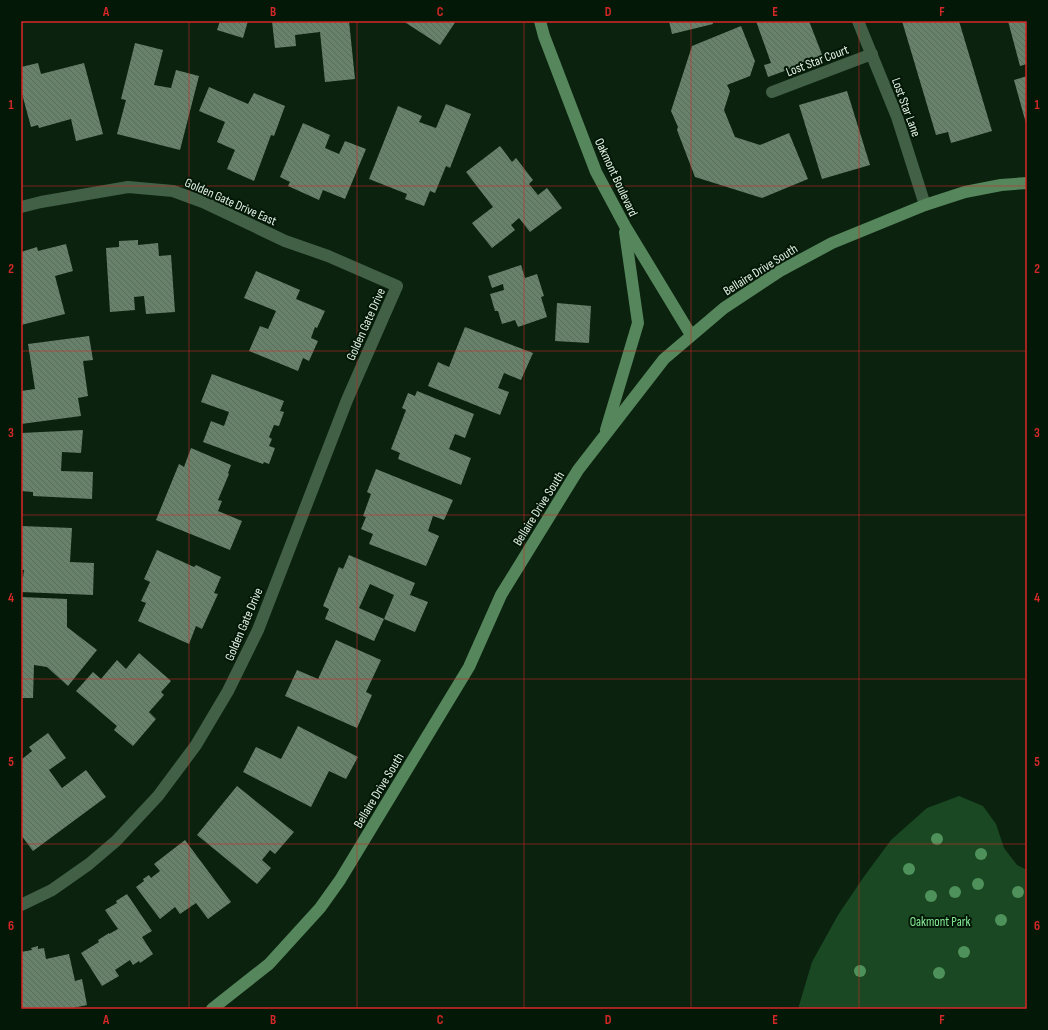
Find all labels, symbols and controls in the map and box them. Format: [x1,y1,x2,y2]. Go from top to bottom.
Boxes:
text: A [102,4,110,20]
text: B [270,4,276,20]
text: C [437,4,444,20]
text: D [605,4,612,20]
text: E [772,4,778,20]
text: F [939,4,945,20]
street label: Lost Star Court [784,42,851,80]
street label: Lost Star Lane [888,76,924,139]
text: 1 [8,97,14,113]
text: 1 [1034,97,1040,113]
street label: Oakmont Boulevard [591,136,641,219]
street label: Golden Gate Drive East [182,175,279,229]
street label: Bellaire Drive South [720,241,801,299]
text: 2 [8,261,14,277]
text: 2 [1034,261,1040,277]
street label: Golden Gate Drive [343,286,389,363]
text: 3 [8,425,14,441]
text: 3 [1034,425,1040,441]
street label: Bellaire Drive South [510,468,568,549]
street label: Golden Gate Drive [221,585,267,663]
text: 4 [8,590,14,606]
text: 4 [1034,590,1040,606]
street label: Bellaire Drive South [350,750,408,831]
text: 5 [8,754,14,770]
text: 5 [1034,754,1040,770]
park label: Oakmont Park [910,914,970,930]
text: 6 [8,918,14,934]
text: 6 [1034,918,1040,934]
text: A [102,1012,110,1028]
text: B [270,1012,276,1028]
text: C [437,1012,444,1028]
text: D [605,1012,612,1028]
text: E [772,1012,778,1028]
text: F [939,1012,945,1028]

